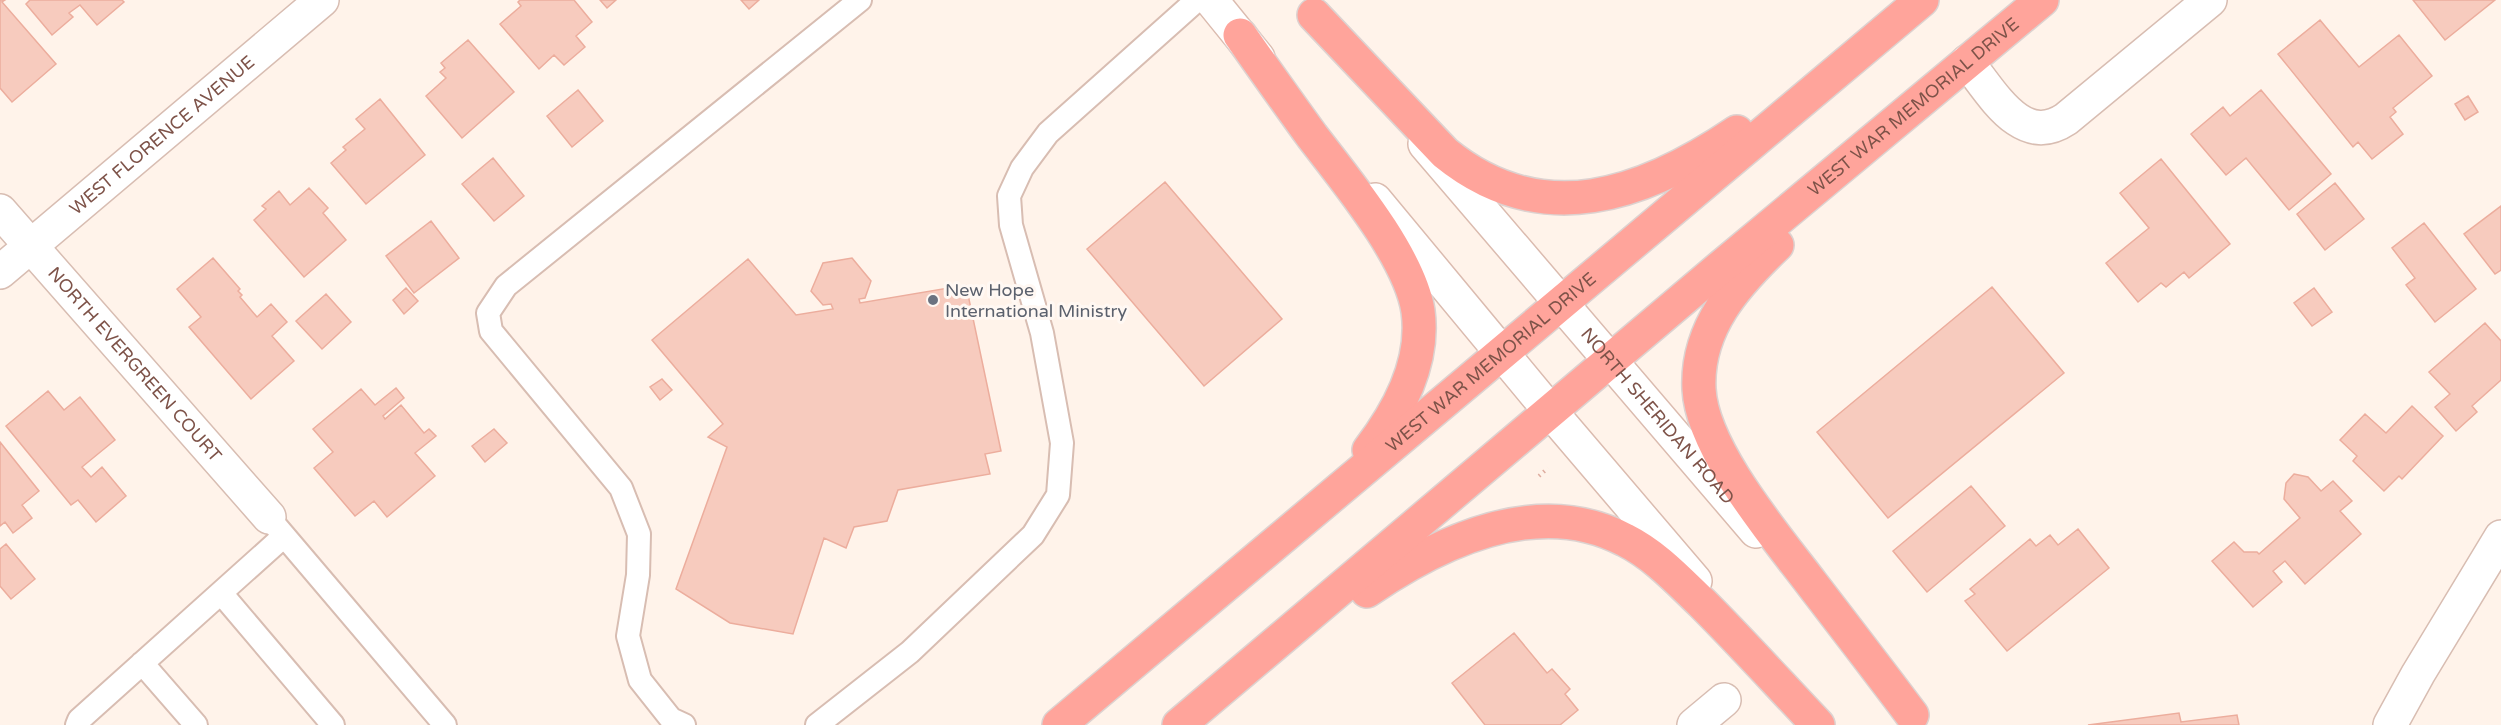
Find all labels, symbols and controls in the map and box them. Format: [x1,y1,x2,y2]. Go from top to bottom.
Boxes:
street label: WEST WAR MEMORIAL DRIVE [1803,13,2023,201]
street label: WEST FLORENCE AVENUE [65,51,259,220]
street label: NORTH EVERGREEN COURT [43,262,226,466]
street label: WEST WAR MEMORIAL DRIVE [1381,268,1600,457]
place label: New Hope International Ministry [945,279,1127,322]
marker: New Hope International Ministry [926,293,940,307]
street label: NORTH SHERIDAN ROAD [1576,323,1739,509]

